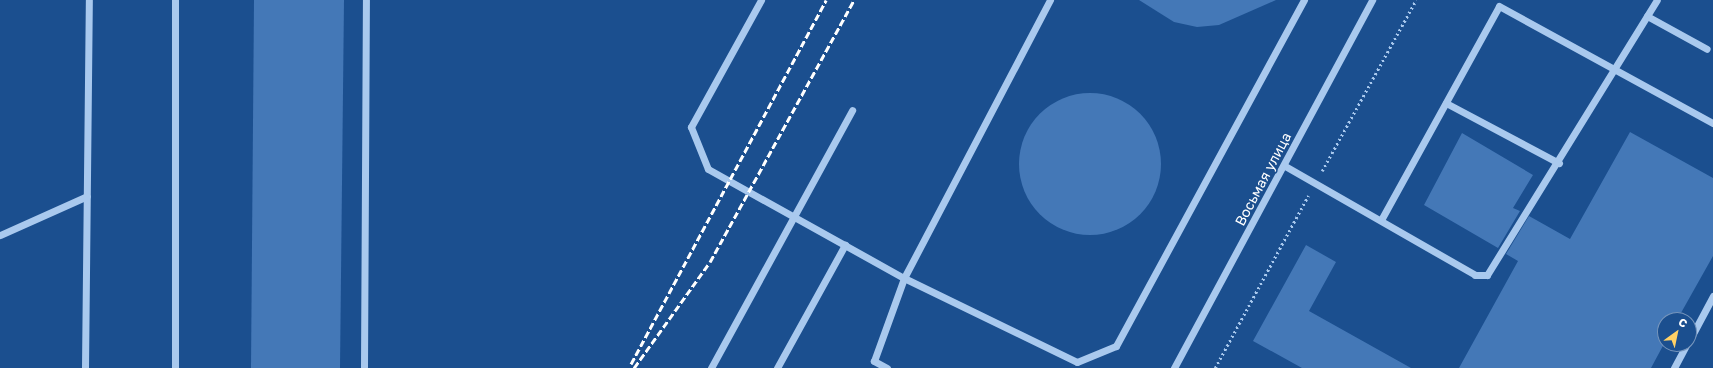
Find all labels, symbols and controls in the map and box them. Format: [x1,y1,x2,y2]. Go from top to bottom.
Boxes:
street label: Восьмая улица [1231,129,1295,229]
north arrow [1657,312,1697,352]
text: С [1676,315,1690,330]

